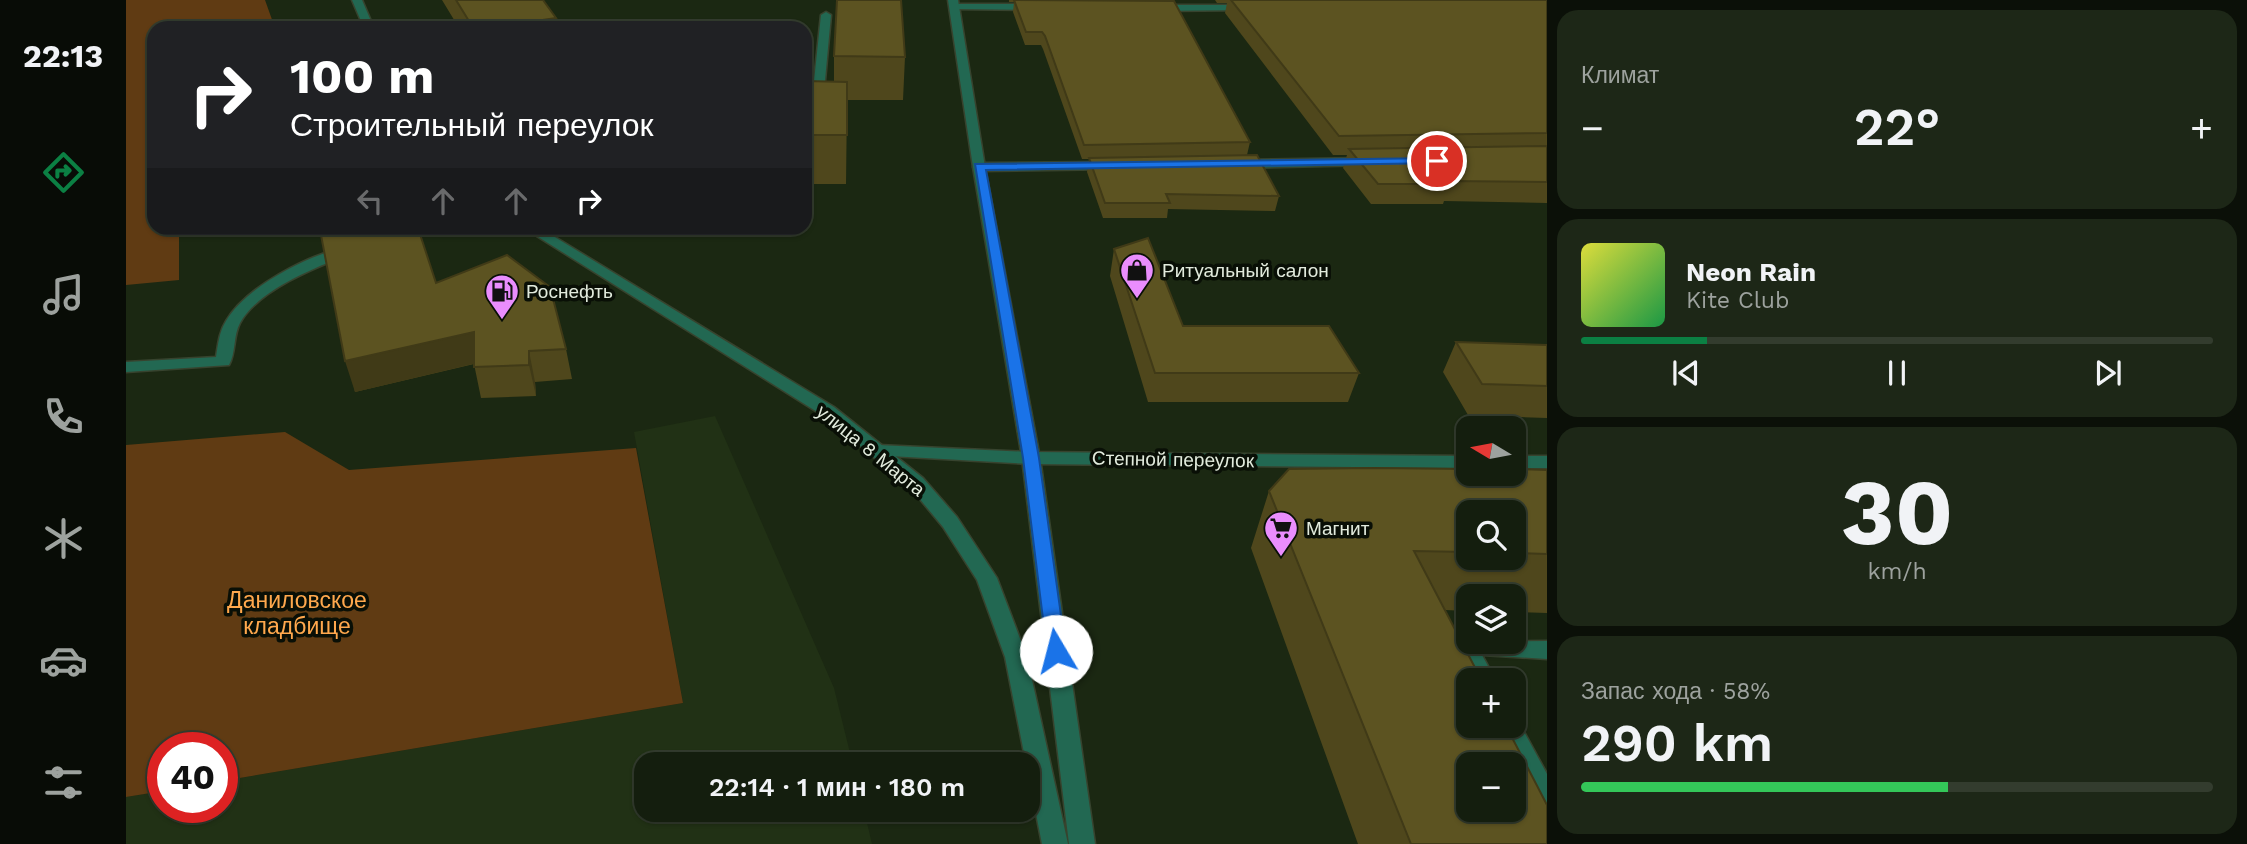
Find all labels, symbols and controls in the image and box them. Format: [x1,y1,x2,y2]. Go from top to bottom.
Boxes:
text: 22:13 [23,37,103,75]
text: 100 m [290,47,434,105]
icon: right [175,49,266,140]
text: Климат [1581,62,1659,89]
text: 22° [1854,97,1940,158]
text: Строительный переулок [290,106,654,144]
text: − [1581,106,1604,150]
text: + [2190,106,2213,150]
pin [1407,131,1467,191]
icon: arrive [1418,142,1456,180]
icon: directions [39,148,88,197]
icon: left [351,182,389,220]
icon: ahead [424,182,462,220]
icon: ahead [497,182,535,220]
icon: right [570,182,608,220]
shop icon: Ритуальный салон [1118,251,1156,300]
text: Neon Rain [1686,257,1816,287]
place label: Ритуальный салон [1162,259,1329,282]
icon: music [39,270,88,319]
fuel station icon: Роснефть [483,272,521,321]
place label: Роснефть [526,280,613,303]
text: Kite Club [1686,287,1789,314]
icon: previous [1667,354,1705,392]
icon: pause [1878,354,1916,392]
icon: next [2089,354,2127,392]
icon: phone [39,392,88,441]
street label: улица 8 Марта [812,400,930,501]
north arrow [1456,416,1526,486]
map controls [1456,416,1526,822]
street label: Степной переулок [1092,447,1255,472]
text: 30 [1841,459,1953,566]
button: search [1456,500,1526,570]
supermarket icon: Магнит [1262,509,1300,558]
icon: climate [39,514,88,563]
place label: Магнит [1306,517,1370,540]
text: km/h [1867,558,1927,585]
button: layers [1456,584,1526,654]
park label: Даниловское кладбище [227,587,367,640]
position arrow [1019,614,1093,688]
icon: car [39,636,88,685]
button: + [1456,668,1526,738]
text: Запас хода · 58% [1581,678,1770,705]
text: 290 km [1581,713,1773,774]
speed limit sign: 40 [147,732,238,823]
button: − [1456,752,1526,822]
icon: filters [39,758,88,807]
text: 22:14 · 1 мин · 180 m [709,772,965,802]

